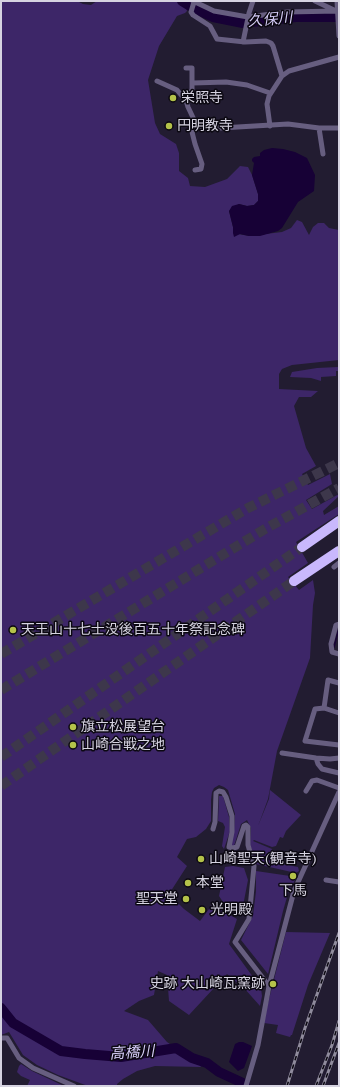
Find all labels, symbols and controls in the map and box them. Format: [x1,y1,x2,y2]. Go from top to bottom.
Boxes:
water label: 久保川 [247,9,293,31]
place label: 栄照寺 [181,90,223,106]
marker: 栄照寺 [168,93,178,103]
place label: 円明教寺 [177,118,233,134]
marker: 円明教寺 [164,121,174,131]
place label: 天王山十七士没後百五十年祭記念碑 [21,622,245,638]
marker: 天王山十七士没後百五十年祭記念碑 [8,625,18,635]
place label: 旗立松展望台 [81,719,165,735]
marker: 旗立松展望台 [68,722,78,732]
place label: 山崎合戦之地 [81,737,165,753]
marker: 山崎合戦之地 [68,740,78,750]
place label: 山崎聖天(観音寺) [209,851,317,867]
marker: 山崎聖天(観音寺) [196,854,206,864]
marker: 下馬 [288,871,298,881]
place label: 本堂 [196,875,224,891]
marker: 本堂 [183,878,193,888]
place label: 下馬 [279,883,307,899]
place label: 聖天堂 [136,891,178,907]
marker: 聖天堂 [181,894,191,904]
place label: 光明殿 [210,902,252,918]
marker: 光明殿 [197,905,207,915]
place label: 史跡 大山崎瓦窯跡 [150,976,265,992]
marker: 史跡 大山崎瓦窯跡 [268,979,278,989]
water label: 高橋川 [109,1042,155,1064]

